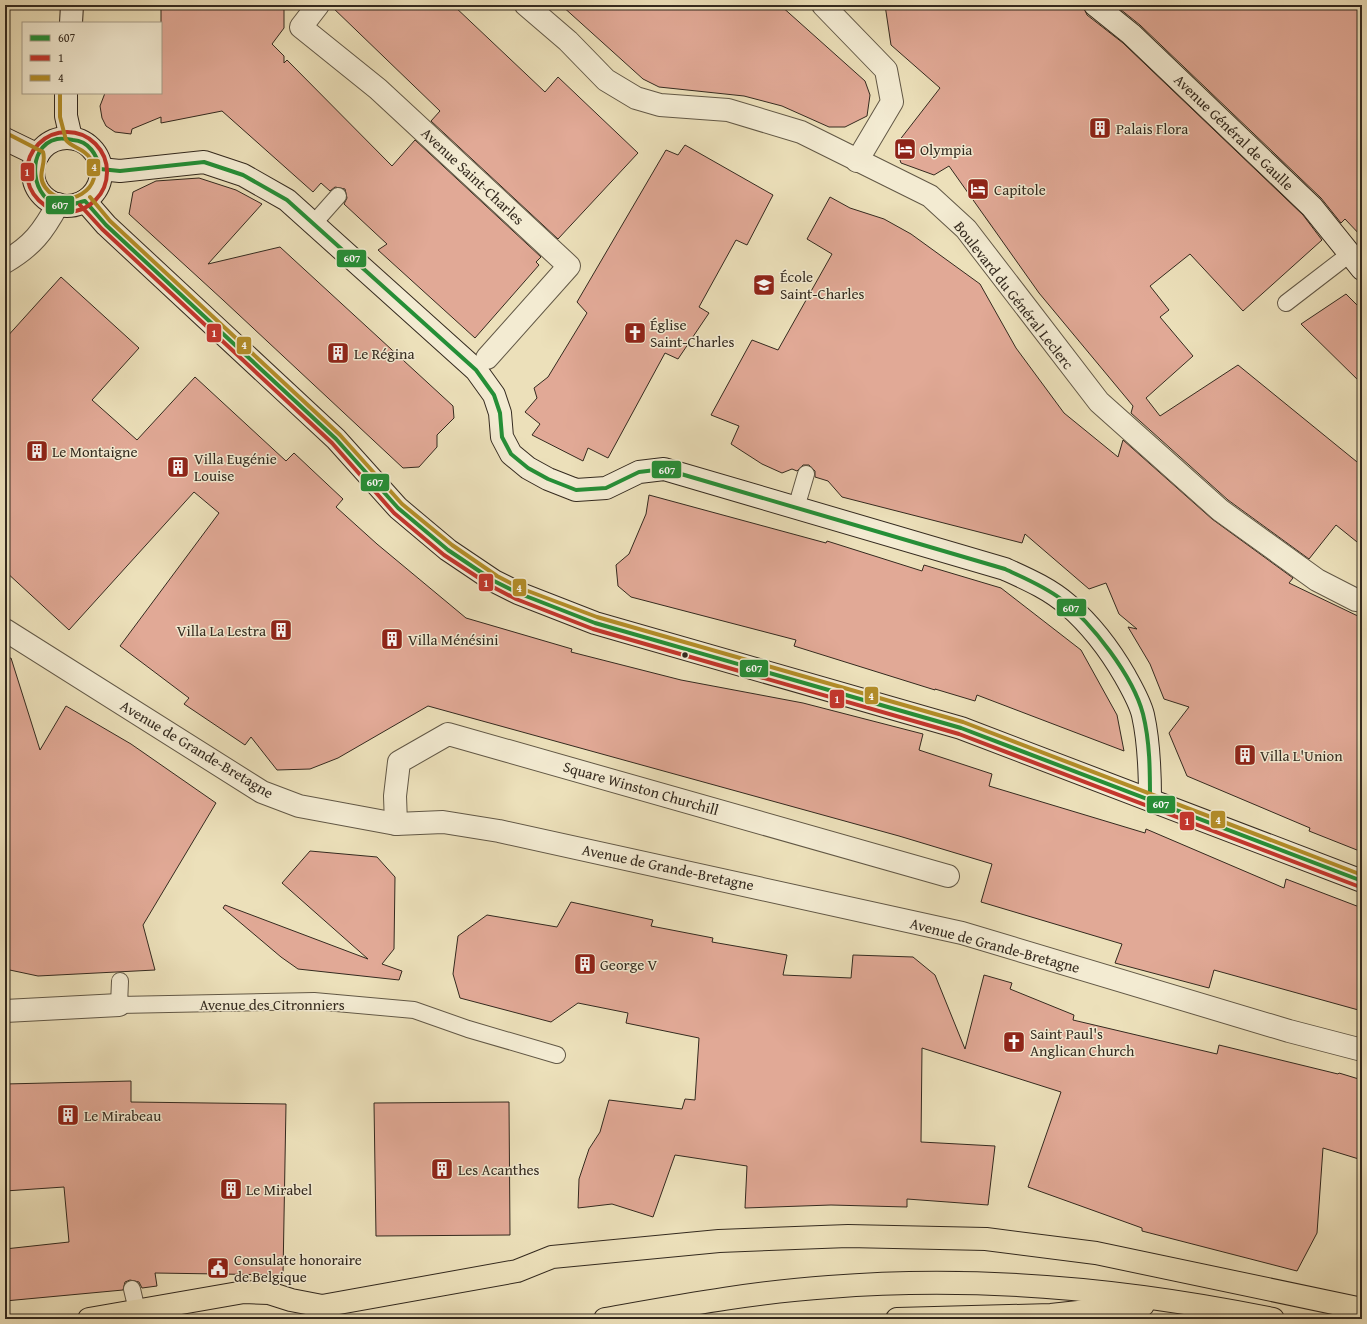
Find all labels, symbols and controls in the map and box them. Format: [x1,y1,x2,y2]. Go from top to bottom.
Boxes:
legend [22,22,162,94]
text: 607 [58,29,76,46]
text: 1 [58,49,64,66]
text: 4 [58,69,64,86]
street label: Avenue Général de Gaulle [1169,69,1299,195]
building icon: Palais Flora [1087,115,1113,141]
place label: Palais Flora [1116,118,1188,139]
street label: Avenue Saint-Charles [417,123,529,229]
hotel icon: Olympia [892,136,918,162]
place label: Olympia [920,139,972,160]
line badge: 4 [86,158,101,177]
text: 4 [91,159,97,175]
line badge: 1 [20,162,35,182]
text: 1 [24,164,30,180]
hotel icon: Capitole [965,176,991,202]
place label: Capitole [994,179,1046,200]
line badge: 607 [45,195,75,215]
text: 607 [51,197,69,213]
street label: Boulevard du Général Leclerc [949,216,1079,374]
line badge: 607 [336,249,367,268]
text: 607 [343,250,361,266]
place label: École Saint-Charles [780,266,865,304]
school or university icon: École Saint-Charles [751,272,777,298]
place label: Église Saint-Charles [650,314,735,352]
church icon: Église Saint-Charles [622,320,648,346]
line badge: 1 [206,323,222,343]
text: 1 [211,325,217,341]
line badge: 4 [236,336,252,355]
text: 4 [241,337,247,353]
building icon: Le Régina [325,340,351,366]
place label: Le Régina [354,343,415,364]
building icon: Le Montaigne [24,438,50,464]
place label: Le Montaigne [52,441,138,462]
place label: Villa Eugénie Louise [194,448,277,486]
building icon: Villa Eugénie Louise [165,454,191,480]
line badge: 607 [651,460,682,479]
text: 607 [658,462,676,478]
line badge: 607 [360,473,390,492]
text: 607 [366,474,384,490]
line badge: 1 [478,573,494,592]
text: 1 [483,575,489,591]
line badge: 4 [512,578,527,597]
text: 4 [516,580,522,596]
line badge: 607 [1056,598,1087,617]
text: 607 [1062,600,1080,616]
building icon: Villa La Lestra [268,617,294,643]
place label: Villa La Lestra [177,620,266,641]
building icon: Villa Ménésini [379,626,405,652]
place label: Villa Ménésini [408,629,498,650]
unlabelled marker [680,650,690,660]
line badge: 607 [739,659,769,678]
text: 607 [745,660,763,676]
line badge: 4 [864,686,879,705]
text: 4 [868,688,874,704]
line badge: 1 [829,689,845,709]
text: 1 [834,691,840,707]
street label: Avenue de Grande-Bretagne [117,695,277,803]
building icon: Villa L'Union [1232,742,1258,768]
place label: Villa L'Union [1260,745,1343,766]
street label: Square Winston Churchill [561,756,721,820]
line badge: 607 [1146,795,1176,814]
text: 607 [1152,796,1170,812]
line badge: 4 [1210,810,1226,829]
line badge: 1 [1179,811,1195,831]
text: 4 [1215,812,1221,828]
text: 1 [1184,813,1190,829]
street label: Avenue de Grande-Bretagne [580,839,756,895]
street label: Avenue de Grande-Bretagne [908,912,1082,978]
building icon: George V [572,951,598,977]
place label: George V [600,954,658,975]
street label: Avenue des Citronniers [199,994,345,1015]
place label: Saint Paul's Anglican Church [1030,1023,1135,1061]
church icon: Saint Paul's Anglican Church [1001,1029,1027,1055]
building icon: Le Mirabeau [55,1102,81,1128]
place label: Le Mirabeau [84,1105,162,1126]
building icon: Les Acanthes [429,1156,455,1182]
place label: Les Acanthes [458,1159,540,1180]
building icon: Le Mirabel [218,1176,244,1202]
place label: Le Mirabel [246,1179,312,1200]
place label: Consulate honoraire de Belgique [234,1249,362,1287]
public building icon: Consulate honoraire de Belgique [205,1255,231,1281]

